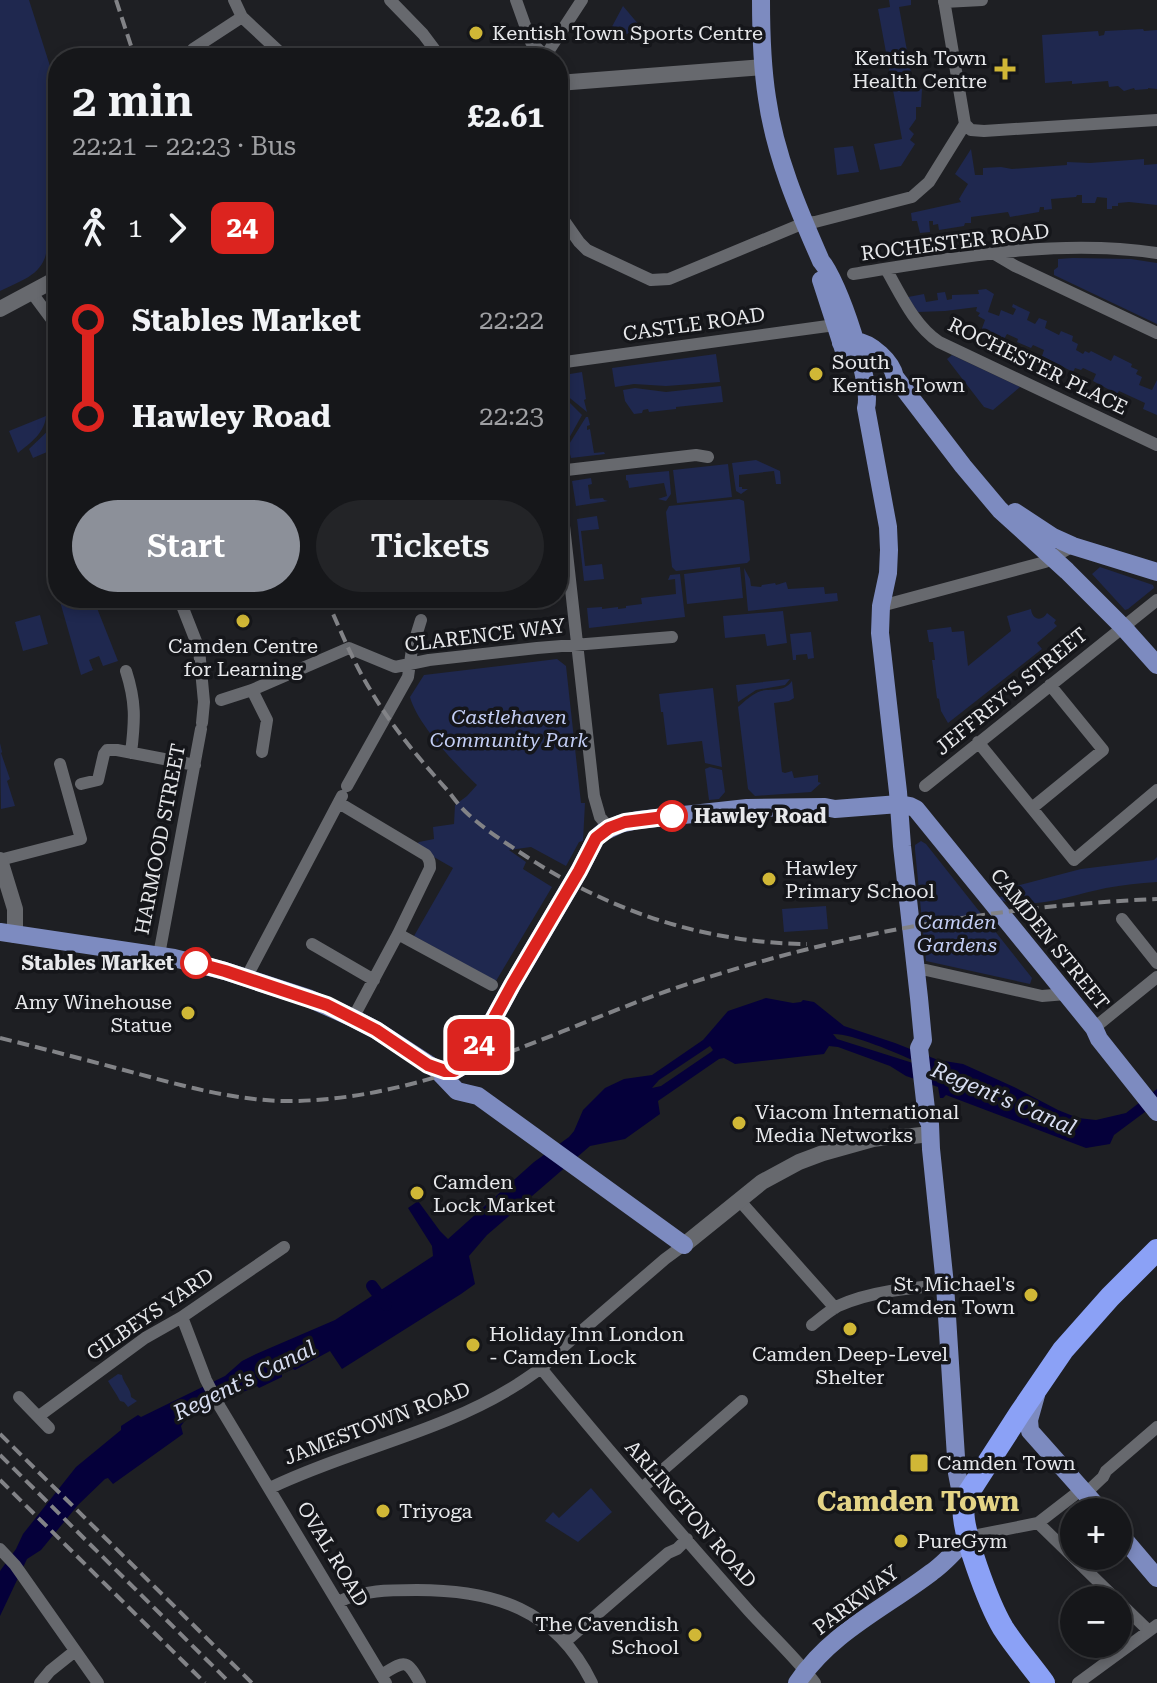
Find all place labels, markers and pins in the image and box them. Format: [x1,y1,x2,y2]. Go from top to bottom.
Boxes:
place label: Kentish Town Sports Centre [492,21,763,45]
marker: Kentish Town Sports Centre [467,24,485,42]
place label: Kentish Town Health Centre [852,46,987,93]
marker: Kentish Town Health Centre [994,58,1016,80]
place label: South Kentish Town [832,350,965,397]
marker: South Kentish Town [807,365,825,383]
marker: Camden Centre for Learning [234,612,252,630]
place label: Camden Centre for Learning [168,634,318,681]
marker: Hawley Road [657,801,687,831]
place label: Hawley Road [694,804,827,828]
place label: Hawley Primary School [785,856,935,903]
marker: Hawley Primary School [760,870,778,888]
marker: Stables Market [181,948,211,978]
place label: Stables Market [21,951,174,975]
place label: Amy Winehouse Statue [15,990,172,1037]
marker: Amy Winehouse Statue [179,1004,197,1022]
place label: Viacom International Media Networks [755,1100,959,1147]
marker: Viacom International Media Networks [730,1114,748,1132]
place label: Camden Lock Market [433,1170,556,1217]
marker: Camden Lock Market [408,1184,426,1202]
place label: St. Michael's Camden Town [876,1272,1015,1319]
marker: St. Michael's Camden Town [1022,1286,1040,1304]
marker: Camden Deep-Level Shelter [841,1320,859,1338]
place label: Holiday Inn London - Camden Lock [489,1322,684,1369]
marker: Holiday Inn London - Camden Lock [464,1336,482,1354]
place label: Camden Deep-Level Shelter [752,1342,948,1389]
place label: Camden Town [937,1451,1076,1475]
marker: Camden Town [908,1452,930,1474]
place label: Triyoga [399,1499,472,1523]
marker: Triyoga [374,1502,392,1520]
place label: PureGym [917,1529,1008,1553]
marker: PureGym [892,1532,910,1550]
place label: The Cavendish School [535,1612,679,1659]
marker: The Cavendish School [686,1626,704,1644]

